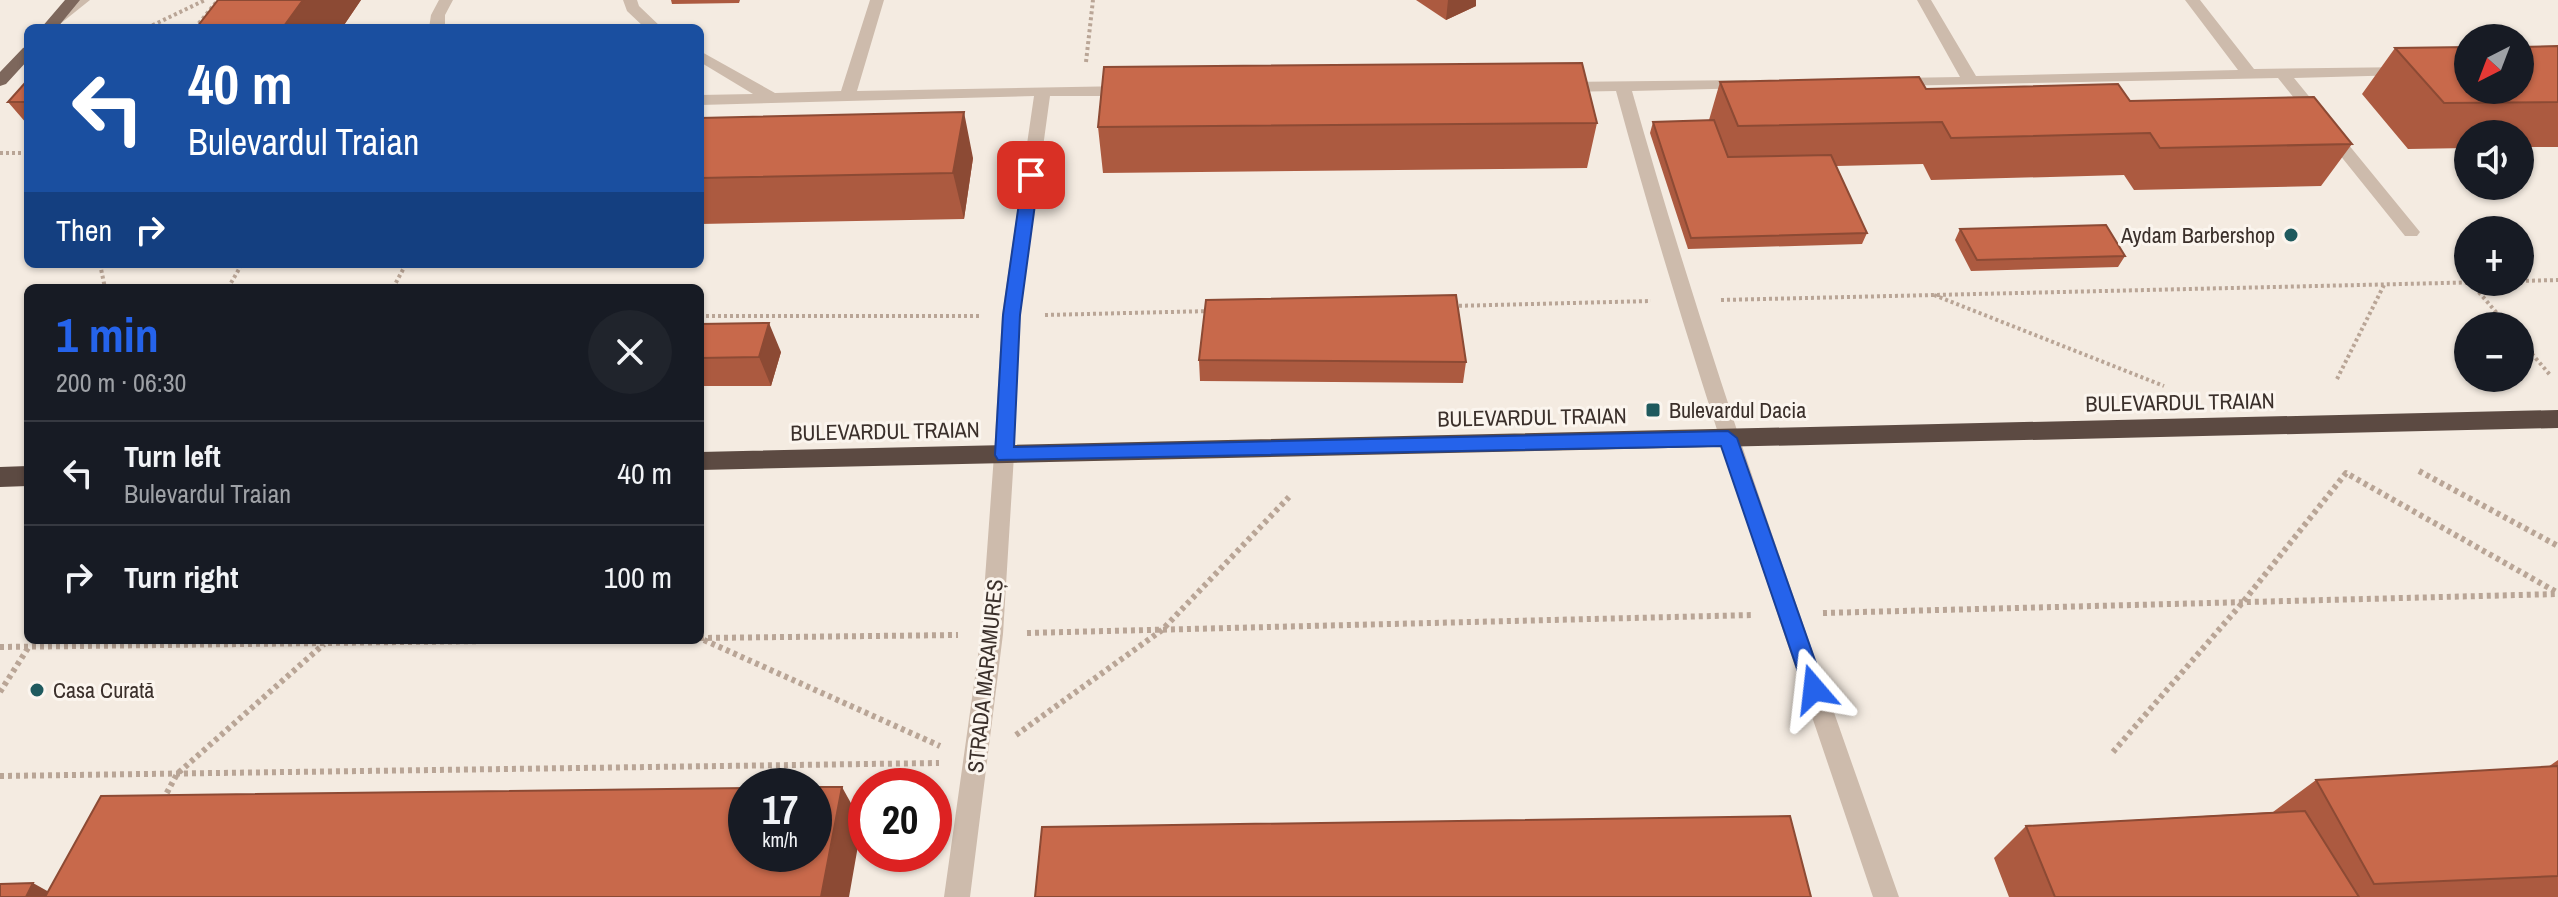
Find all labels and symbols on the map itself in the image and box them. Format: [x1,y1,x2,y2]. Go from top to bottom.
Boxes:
north arrow [2454,24,2534,104]
pin [997,141,1065,209]
place label: Aydam Barbershop [2120,220,2275,250]
marker: Aydam Barbershop [2282,226,2300,244]
street label: BULEVARDUL TRAIAN [2085,385,2275,419]
place label: Bulevardul Dacia [1669,395,1806,425]
street label: BULEVARDUL TRAIAN [1437,400,1627,434]
marker: Bulevardul Dacia [1644,401,1662,419]
street label: BULEVARDUL TRAIAN [790,414,980,448]
street label: STRADA MARAMUREȘ [960,578,1010,774]
position arrow [1772,647,1856,731]
place label: Casa Curată [53,675,154,705]
marker: Casa Curată [28,681,46,699]
speed limit sign: 20 [848,768,952,872]

